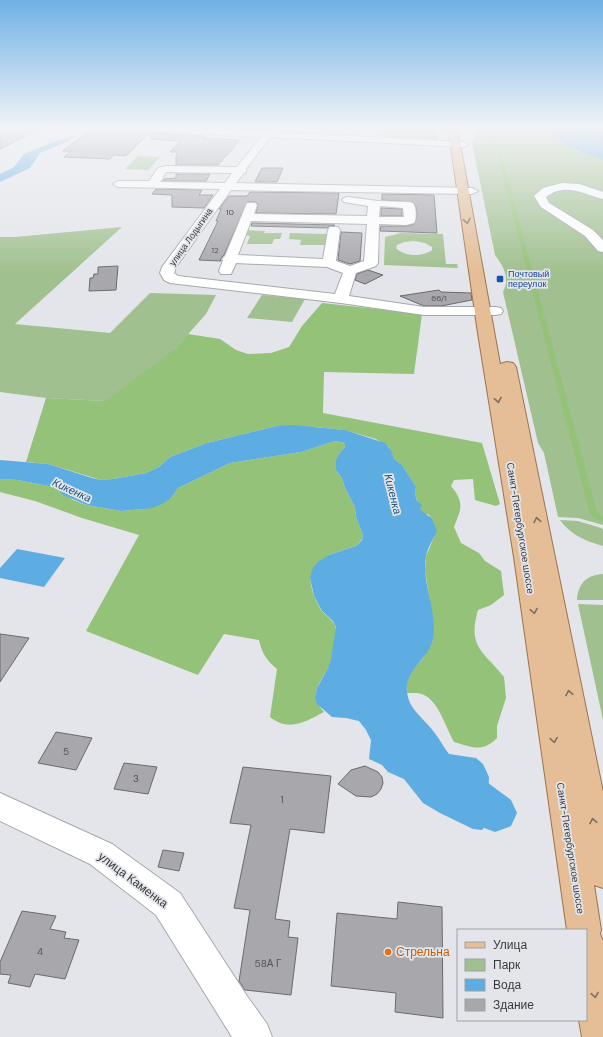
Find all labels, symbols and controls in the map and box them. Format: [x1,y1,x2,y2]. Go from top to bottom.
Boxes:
street label: улица Лодыгина [167,206,215,268]
house number: 10 [226,207,235,217]
one-way arrow [463,218,471,224]
house number: 12 [211,245,219,255]
place label: Почтовый переулок [508,268,549,290]
marker: Почтовый переулок [495,274,505,284]
house number: 66/1 [431,293,447,303]
one-way arrow [493,397,502,403]
street label: Санкт-Петербургское шоссе [504,462,537,595]
water label: Кикенка [381,472,405,516]
water label: Кикенка [50,475,94,505]
one-way arrow [533,516,542,523]
one-way arrow [530,608,538,614]
one-way arrow [566,690,574,696]
one-way arrow [549,736,558,743]
house number: 5 [63,745,69,758]
house number: 3 [133,772,139,785]
street label: Санкт-Петербургское шоссе [554,782,587,915]
house number: 1 [280,793,284,806]
one-way arrow [590,817,598,824]
street label: улица Каменка [95,848,171,912]
legend [457,929,587,1021]
text: Улица [493,937,527,953]
place label: Стрельна [396,944,450,960]
house number: 4 [37,945,43,958]
marker: Стрельна [383,947,393,957]
house number: 58А Г [255,957,282,970]
text: Парк [493,957,521,973]
text: Вода [493,977,521,993]
one-way arrow [590,992,598,998]
text: Здание [493,997,534,1013]

